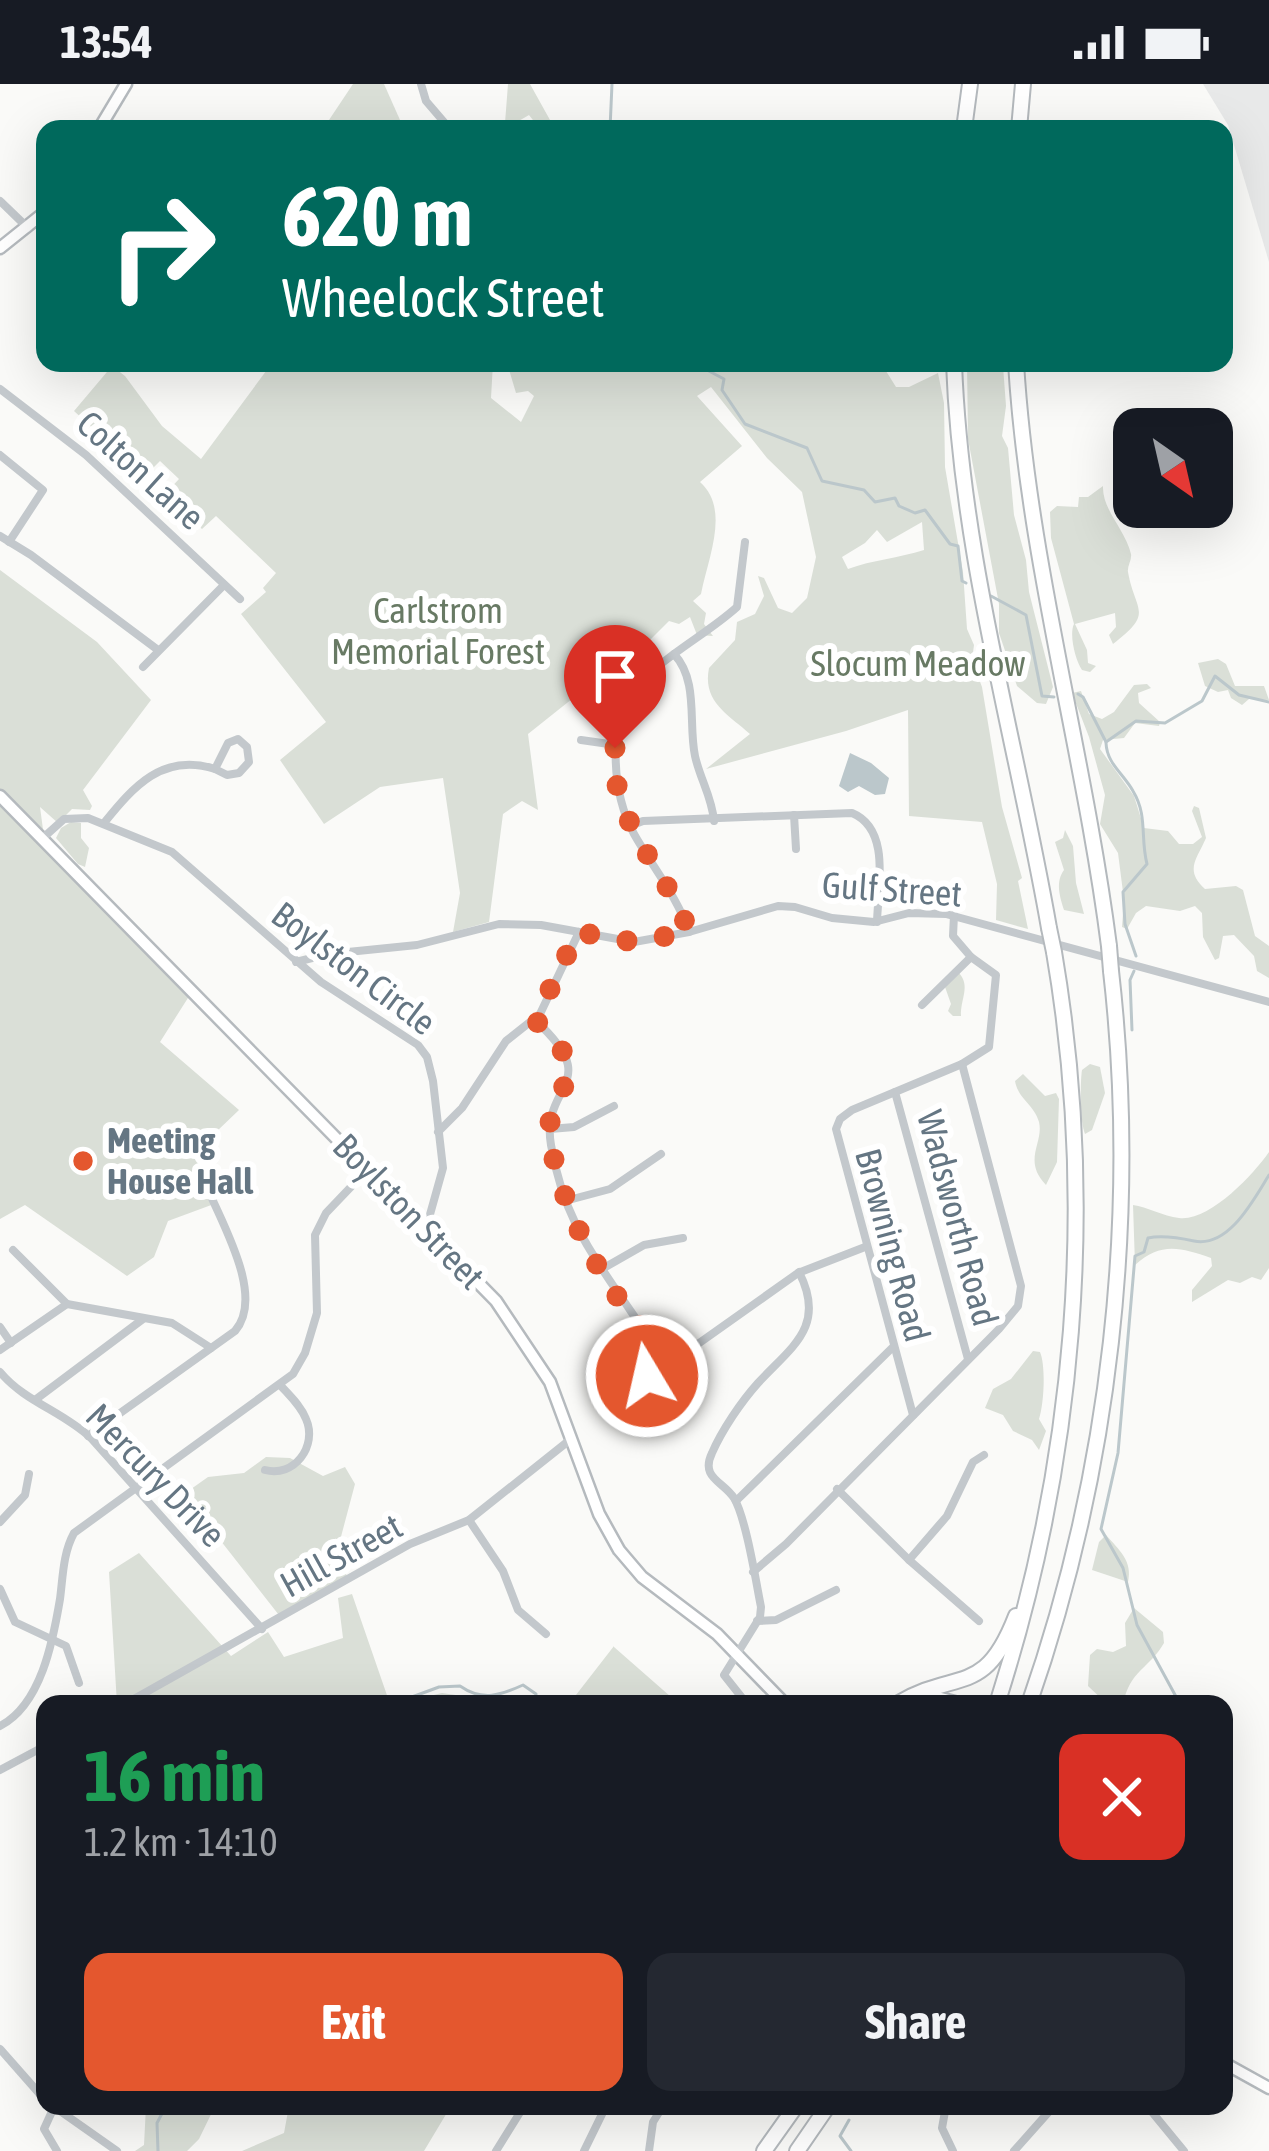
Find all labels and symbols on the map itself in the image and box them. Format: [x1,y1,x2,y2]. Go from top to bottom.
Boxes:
street label: Colton Lane [69,402,213,538]
north arrow [1113,408,1233,528]
park label: Carlstrom Memorial Forest [331,589,545,672]
pin [564,625,666,748]
park label: Slocum Meadow [810,642,1026,684]
street label: Gulf Street [821,863,963,915]
street label: Boylston Circle [264,893,444,1043]
street label: Wadsworth Road [909,1106,1007,1330]
place label: Meeting House Hall [107,1119,253,1202]
street label: Boylston Street [325,1125,493,1297]
street label: Browning Road [847,1144,939,1346]
marker: Meeting House Hall [70,1148,96,1174]
position arrow [584,1313,710,1439]
street label: Mercury Drive [78,1395,234,1555]
street label: Hill Street [273,1505,409,1605]

